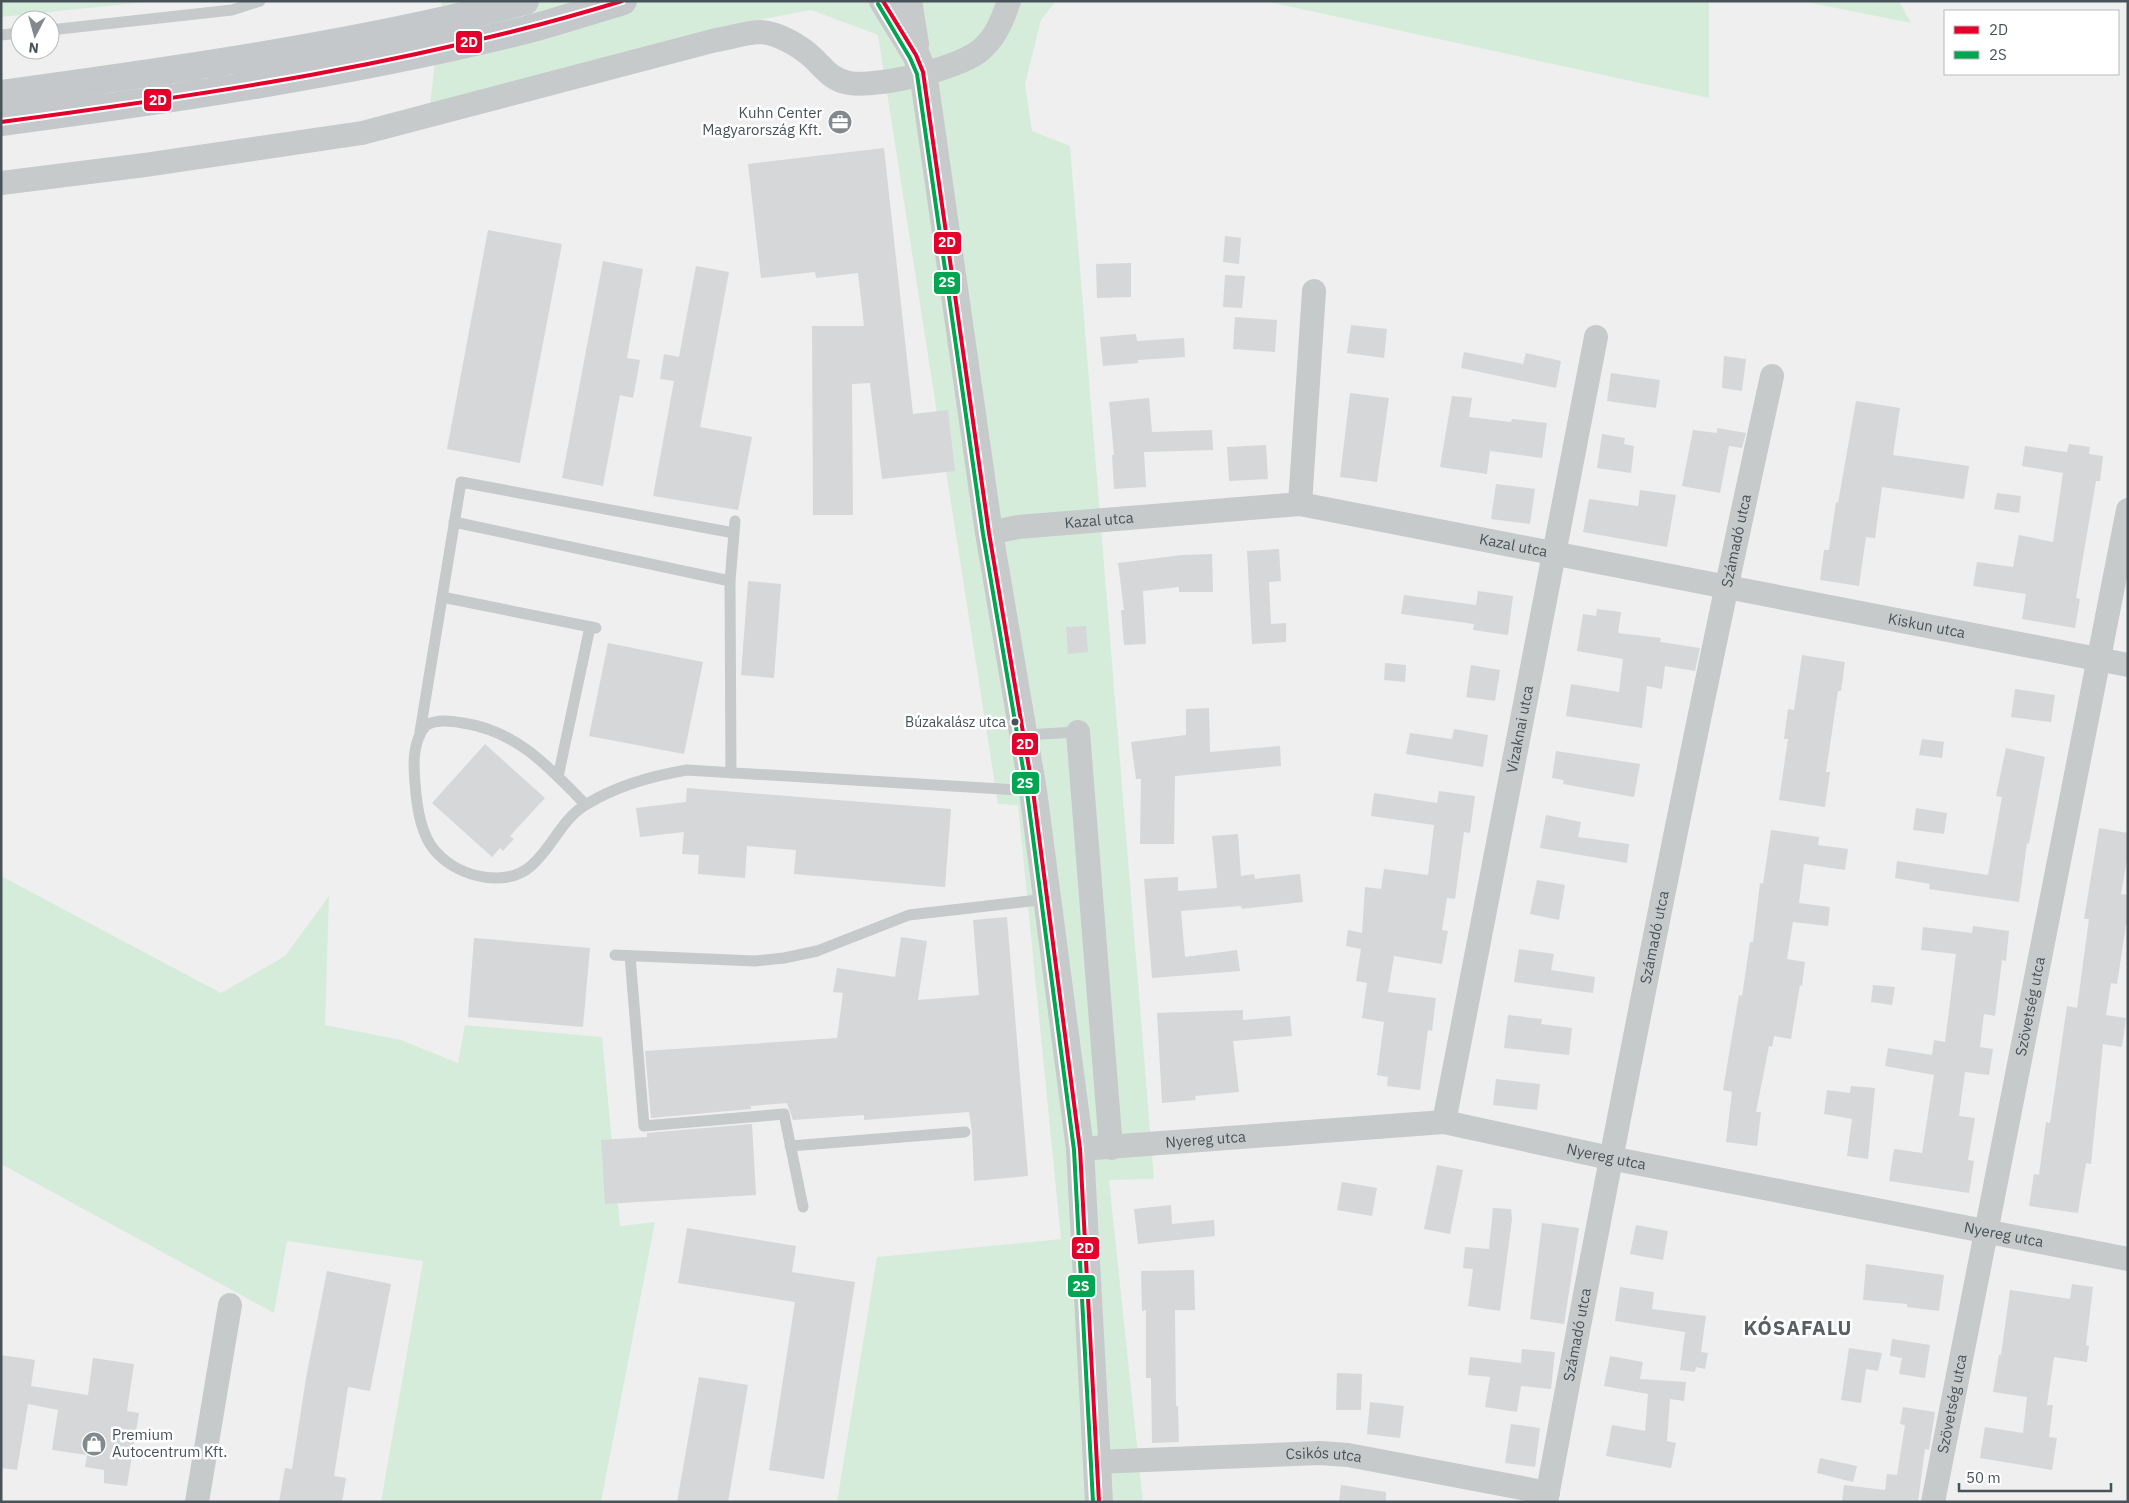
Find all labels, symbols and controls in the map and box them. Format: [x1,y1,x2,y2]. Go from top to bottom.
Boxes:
north arrow [10,10,60,60]
legend [1944,10,2119,75]
text: 2D [1989,20,2008,39]
line badge: 2D [455,30,483,54]
text: 2D [460,33,478,51]
text: N [28,38,40,57]
text: 2S [1989,45,2007,64]
line badge: 2D [143,88,172,112]
text: 2D [149,91,167,109]
place label: Kuhn Center Magyarország Kft. [702,103,822,139]
office icon: Kuhn Center Magyarország Kft. [827,109,853,135]
line badge: 2D [933,231,962,255]
text: 2D [938,233,956,251]
line badge: 2S [933,271,961,295]
text: 2S [938,273,956,291]
street label: Számadó utca [1717,492,1755,589]
street label: Kazal utca [1064,508,1134,532]
street label: Kazal utca [1478,529,1549,561]
street label: Kiskun utca [1887,609,1967,642]
street label: Vízaknai utca [1502,684,1537,775]
place label: Búzakalász utca [905,713,1007,731]
marker: Búzakalász utca [1010,717,1020,727]
line badge: 2D [1011,732,1039,756]
text: 2D [1016,735,1034,753]
line badge: 2S [1011,771,1040,795]
text: 2S [1016,774,1034,792]
street label: Számadó utca [1636,889,1673,986]
street label: Szövetség utca [2011,955,2049,1058]
street label: Nyereg utca [1165,1127,1247,1152]
street label: Nyereg utca [1565,1139,1648,1174]
street label: Nyereg utca [1962,1217,2045,1251]
line badge: 2D [1071,1236,1100,1260]
text: 2D [1076,1239,1094,1257]
line badge: 2S [1067,1274,1096,1298]
text: 2S [1072,1277,1090,1295]
street label: Számadó utca [1559,1286,1595,1383]
district label: KÓSAFALU [1744,1314,1852,1341]
street label: Szövetség utca [1933,1352,1971,1455]
place label: Premium Autocentrum Kft. [112,1425,227,1461]
shop icon: Premium Autocentrum Kft. [81,1431,107,1457]
street label: Csikós utca [1285,1443,1364,1466]
scale bar [1959,1460,2112,1492]
text: 50 m [1966,1468,2001,1487]

